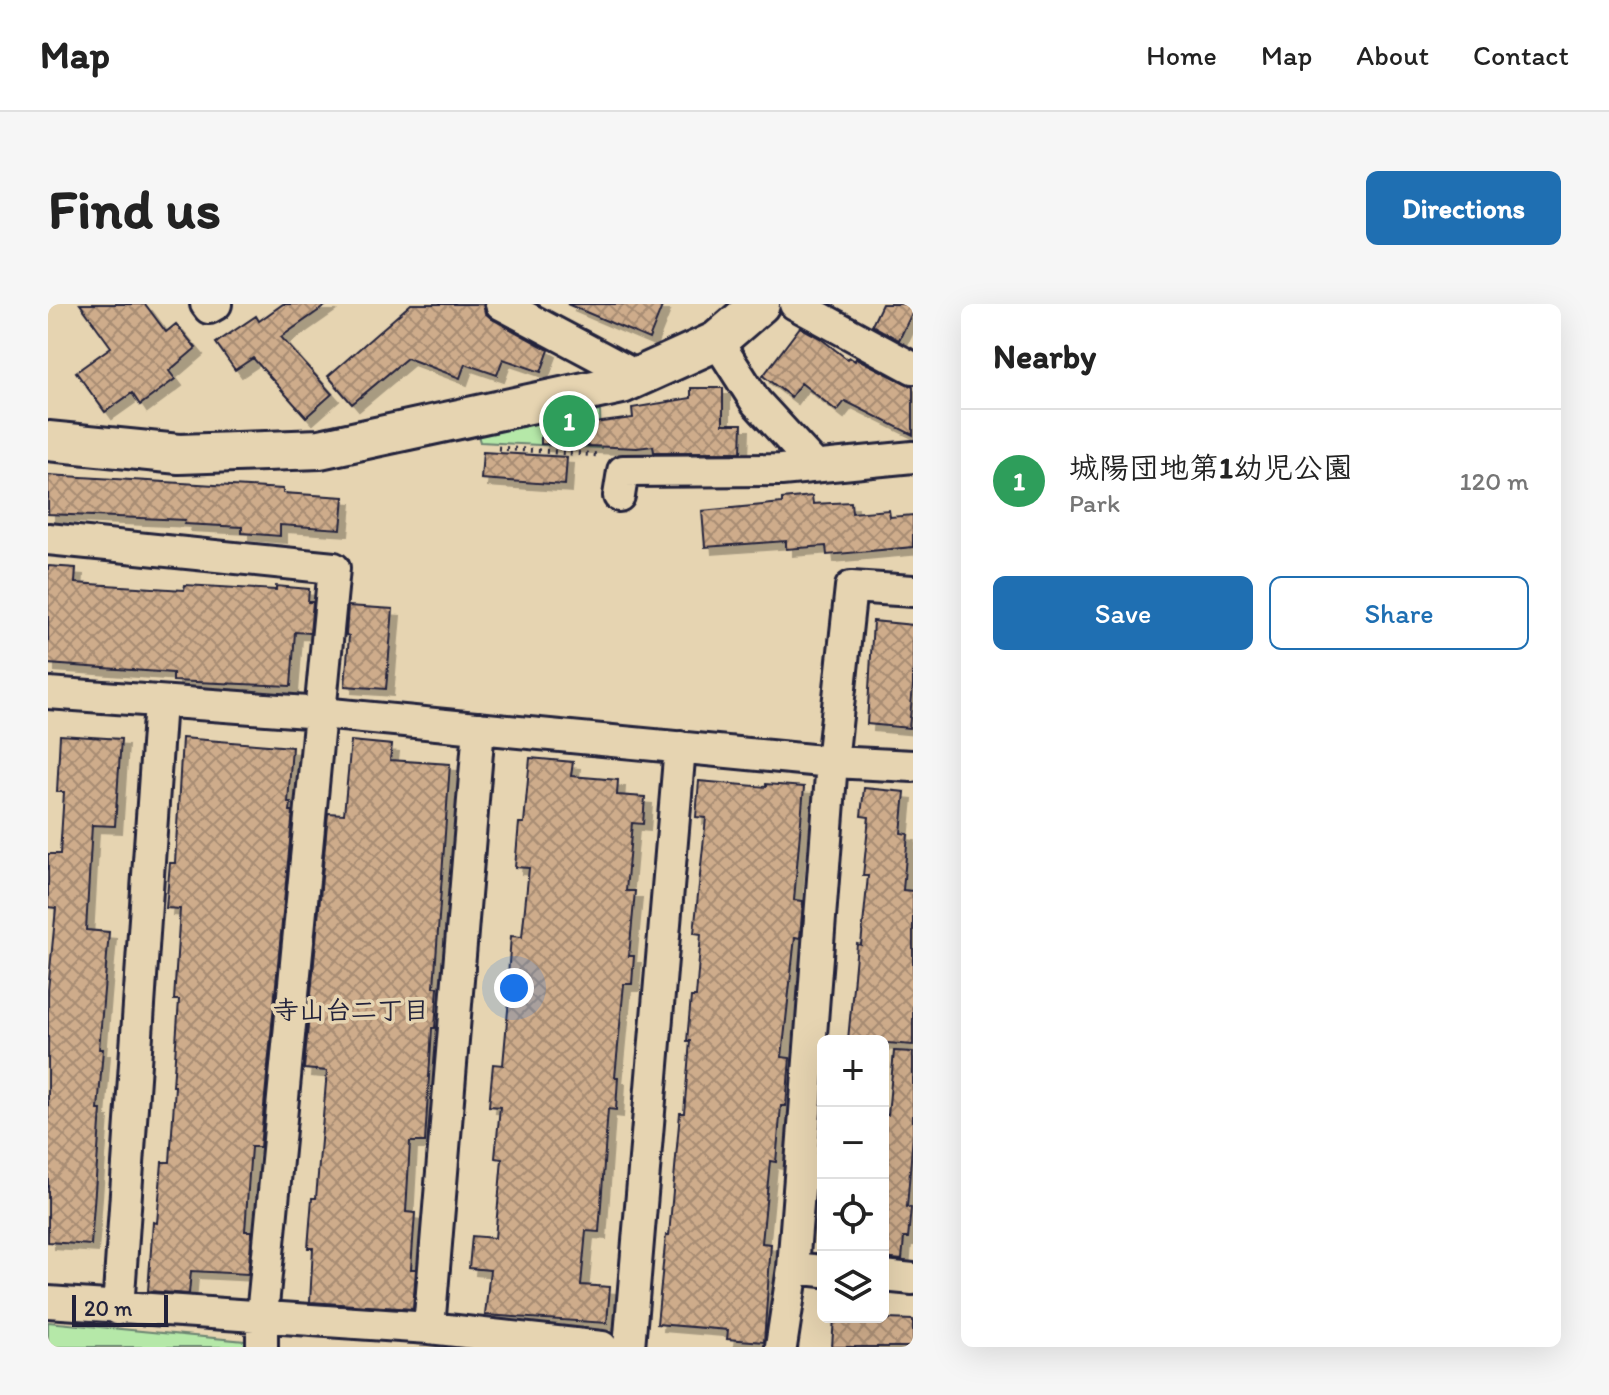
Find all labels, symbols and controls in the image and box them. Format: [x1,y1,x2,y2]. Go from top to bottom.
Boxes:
text: Map [40,32,110,78]
text: Home [1146,38,1217,72]
text: Map [1261,38,1312,72]
text: About [1356,38,1429,72]
text: Contact [1473,38,1569,72]
button: Directions [1366,171,1561,245]
text: Find us [48,175,221,242]
text: Nearby [993,336,1096,377]
pin: 1 [543,391,595,451]
text: 城陽団地第1幼児公園 [1069,449,1353,486]
text: 1 [1013,465,1025,497]
text: 120 m [1460,465,1529,497]
text: Park [1069,487,1120,519]
button: Save [993,576,1253,650]
button: Share [1269,576,1529,650]
your location [494,968,534,1008]
district label: 寺山台二丁目 [273,994,429,1026]
map controls [817,1035,889,1323]
button: + [817,1035,889,1107]
button: − [817,1107,889,1179]
button: locate [817,1179,889,1251]
button: layers [817,1251,889,1323]
scale bar [72,1291,168,1327]
text: 20 m [84,1295,133,1322]

